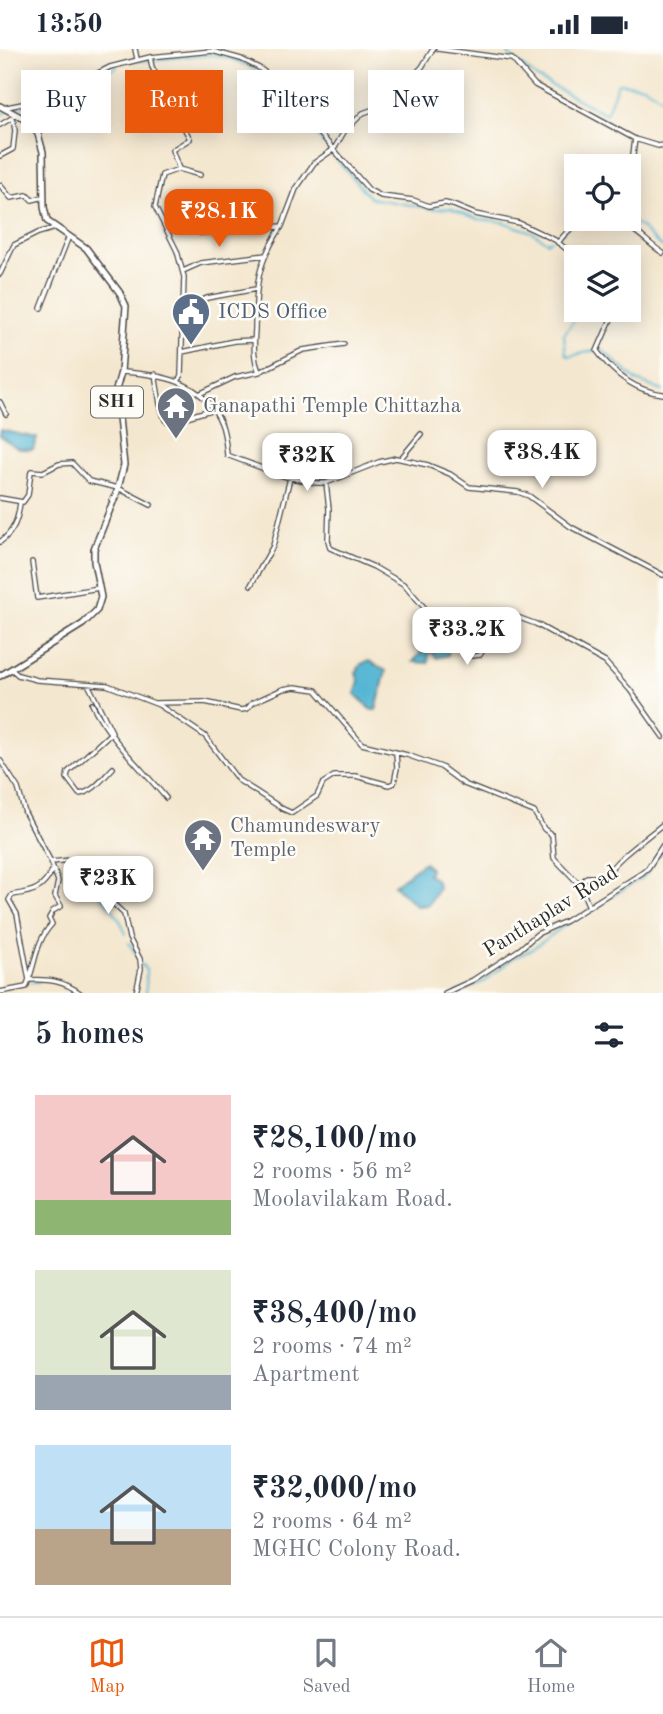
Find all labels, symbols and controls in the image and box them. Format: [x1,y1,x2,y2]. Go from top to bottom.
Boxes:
text: 13:50 [35,12,103,38]
chip: Buy [21,70,111,133]
chip: Rent [125,70,223,133]
chip: Filters [237,70,354,133]
chip: New [368,70,464,133]
map controls [564,154,641,322]
button: locate [564,154,641,231]
pin: ₹28.1K [162,189,276,249]
text: ₹28.1K [180,200,258,223]
button: layers [564,245,641,322]
public building icon: ICDS Office [170,291,212,346]
place label: ICDS Office [218,302,327,323]
temple icon: Ganapathi Temple Chittazha [155,385,197,440]
road number: SH1 [91,387,143,417]
place label: Ganapathi Temple Chittazha [203,396,461,417]
pin: ₹38.4K [485,431,599,490]
pin: ₹32K [266,433,348,493]
text: ₹38.4K [503,441,581,464]
text: ₹32K [278,444,336,467]
pin: ₹33.2K [410,607,524,667]
text: ₹33.2K [428,618,506,641]
place label: Chamundeswary Temple [230,816,381,861]
temple icon: Chamundeswary Temple [182,817,224,872]
pin: ₹23K [67,857,149,916]
street label: Panthaplav Road [480,862,622,962]
text: ₹23K [79,867,137,890]
icon: filters [590,1016,628,1054]
text: 5 homes [35,1020,144,1050]
icon: home [91,1123,175,1207]
text: ₹28,100/mo [252,1124,417,1154]
text: 2 rooms · 56 m² [252,1160,412,1183]
text: Moolavilakam Road. [252,1188,453,1211]
icon: home [91,1298,175,1382]
text: ₹38,400/mo [252,1299,417,1329]
text: 2 rooms · 74 m² [252,1335,412,1358]
text: Apartment [252,1363,360,1386]
icon: home [91,1473,175,1557]
text: ₹32,000/mo [252,1474,417,1504]
text: 2 rooms · 64 m² [252,1510,412,1533]
text: MGHC Colony Road. [252,1538,461,1561]
tab: Map [88,1634,126,1699]
tab: Saved [302,1634,351,1699]
tab: Home [527,1634,575,1699]

